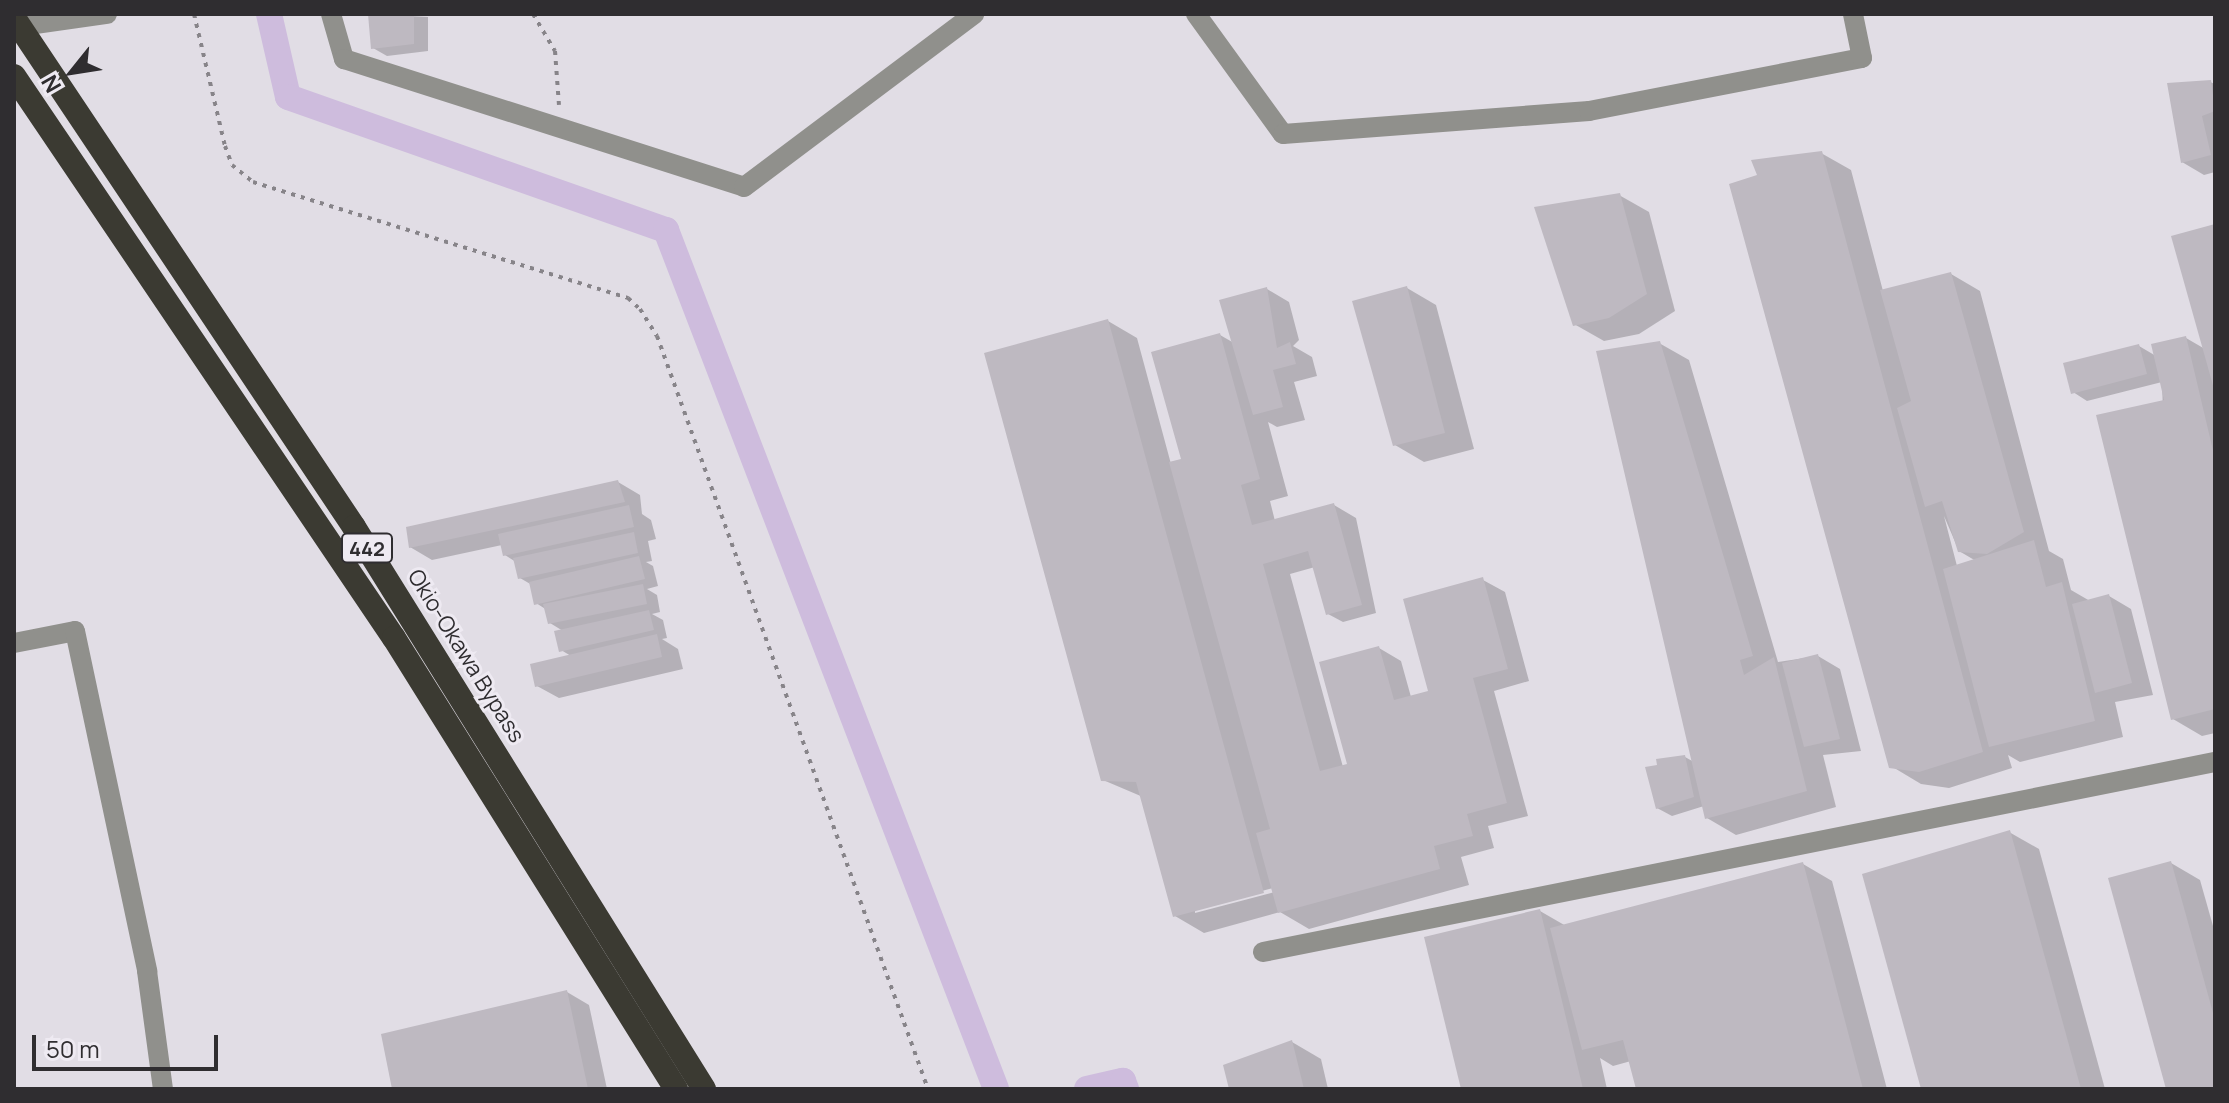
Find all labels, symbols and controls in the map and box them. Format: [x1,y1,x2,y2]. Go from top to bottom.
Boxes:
north arrow [32,32,112,112]
text: N [34,70,68,98]
road number: 442 [341,532,393,564]
street label: Okio-Okawa Bypass [402,565,530,747]
scale bar [36,1019,222,1069]
text: 50 m [46,1032,100,1065]

